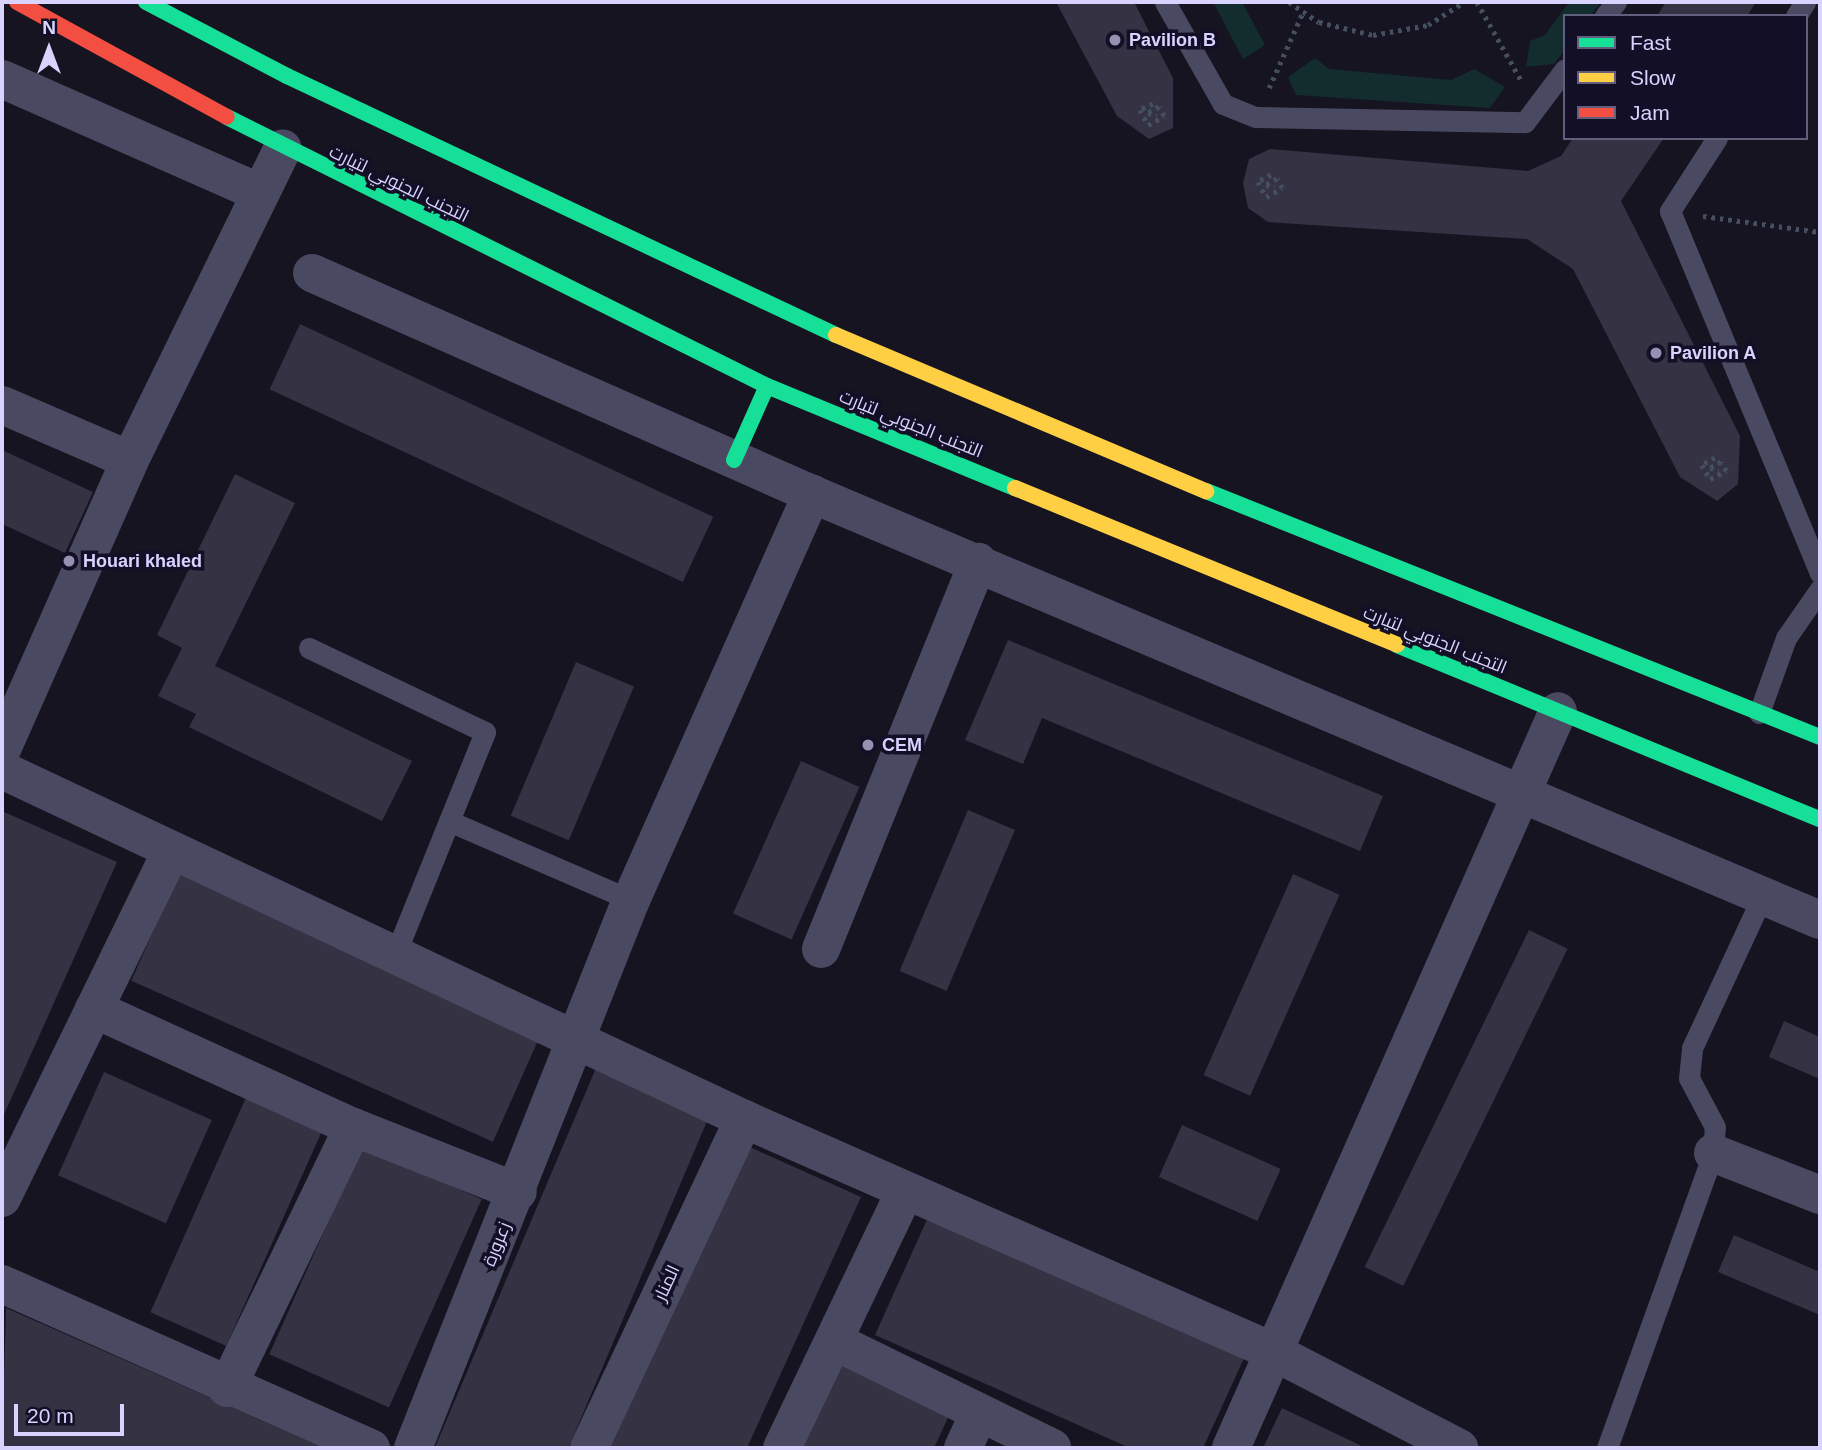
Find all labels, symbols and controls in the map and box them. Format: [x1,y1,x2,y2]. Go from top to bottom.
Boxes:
north arrow [14,14,84,84]
legend [1563,14,1808,140]
text: N [42,17,56,38]
place label: Pavilion B [1129,29,1216,51]
text: Fast [1630,31,1671,54]
marker: Pavilion B [1107,32,1123,48]
text: Slow [1630,66,1676,89]
text: Jam [1630,101,1670,124]
street label: التجنب الجنوبي لتيارت [326,141,472,227]
place label: Pavilion A [1670,342,1757,364]
marker: Pavilion A [1648,345,1664,361]
street label: التجنب الجنوبي لتيارت [836,385,986,463]
place label: Houari khaled [83,550,202,572]
marker: Houari khaled [61,553,77,569]
street label: التجنب الجنوبي لتيارت [1360,601,1510,679]
place label: CEM [882,734,922,756]
marker: CEM [860,737,876,753]
street label: زعرورة [478,1219,516,1269]
street label: المنار [649,1262,685,1304]
scale bar [18,1390,128,1434]
text: 20 m [27,1404,74,1427]

